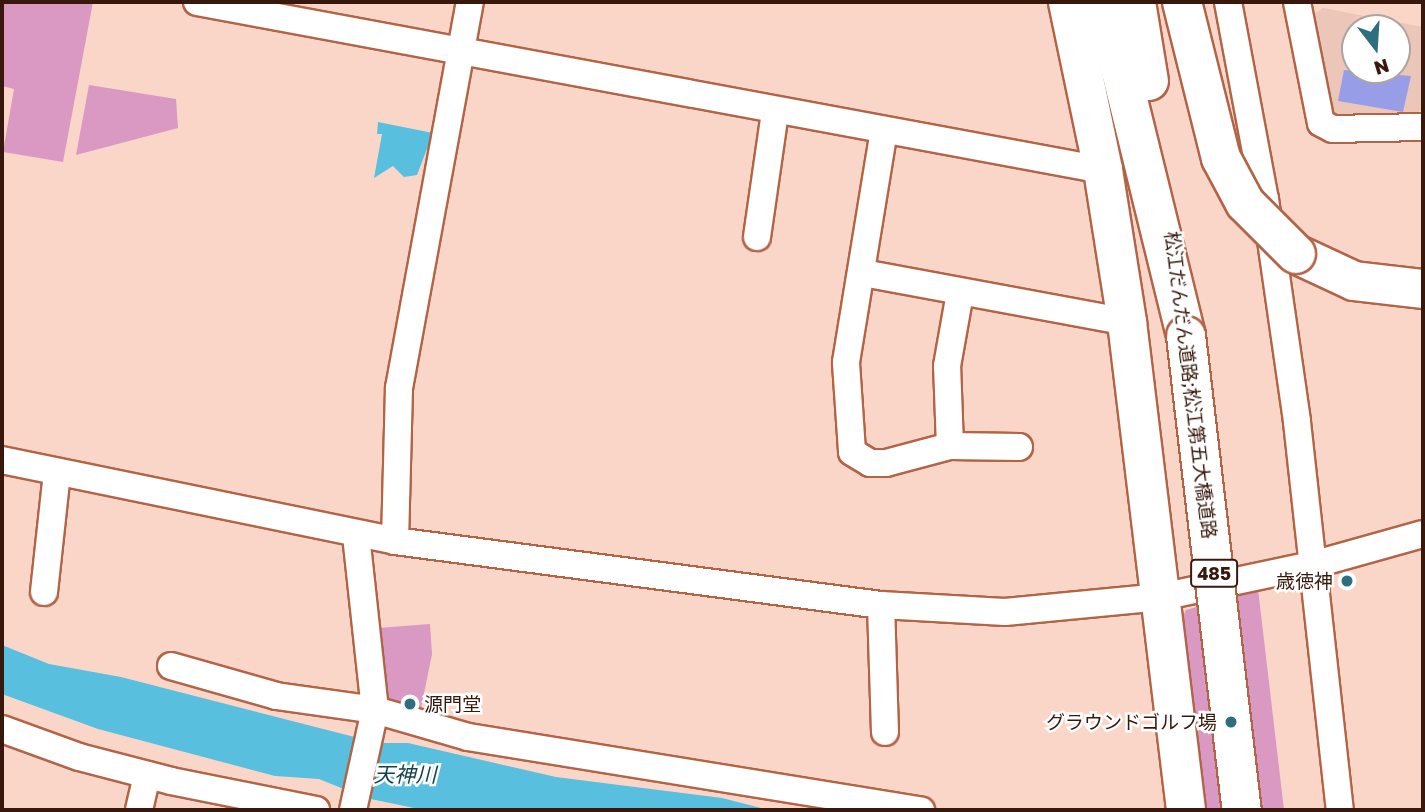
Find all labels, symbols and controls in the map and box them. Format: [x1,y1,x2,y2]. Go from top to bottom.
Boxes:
north arrow [1341,14,1411,84]
text: N [1371,55,1392,81]
street label: 松江だんだん道路;松江第五大橋道路 [1161,230,1221,540]
road number: 485 [1190,558,1238,588]
place label: 歳徳神 [1276,570,1333,592]
marker: 歳徳神 [1339,573,1355,589]
place label: 源門堂 [424,693,481,715]
marker: 源門堂 [402,696,418,712]
place label: グラウンドゴルフ場 [1046,711,1217,733]
marker: グラウンドゴルフ場 [1223,714,1239,730]
water label: 天神川 [374,761,436,787]

